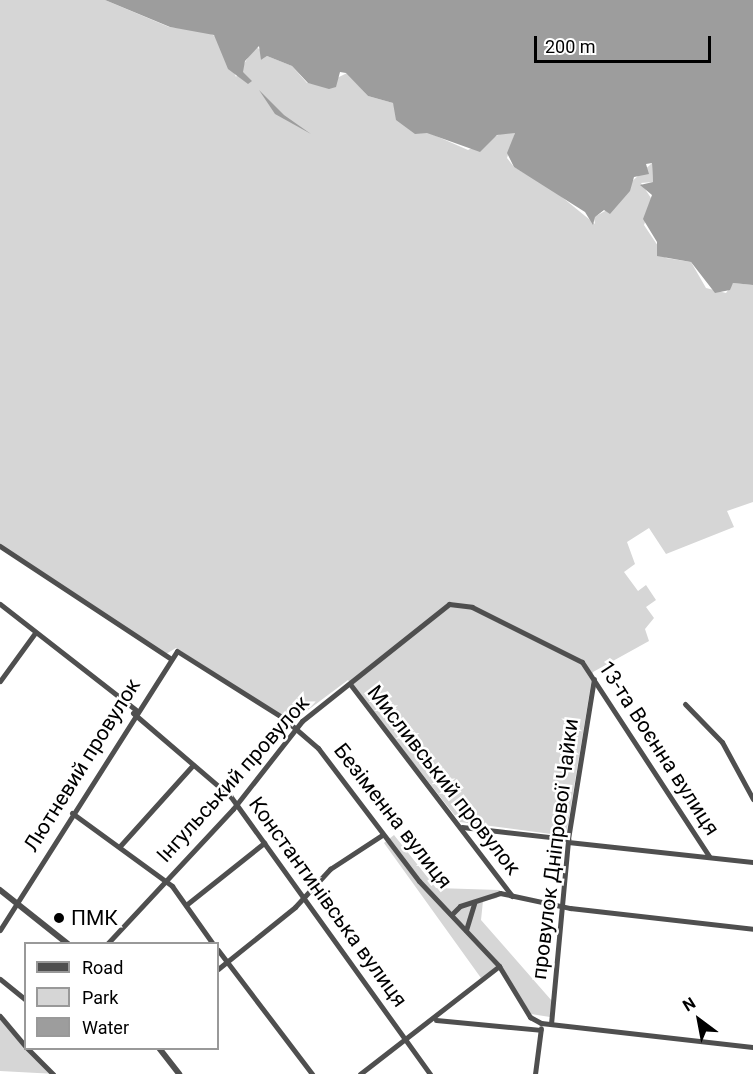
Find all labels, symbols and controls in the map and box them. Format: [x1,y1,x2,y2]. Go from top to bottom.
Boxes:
scale bar [537,24,714,62]
text: 200 m [545,36,596,57]
street label: 13-та Воєнна вулиця [593,656,725,840]
street label: Лютневий провулок [18,674,146,856]
street label: Мисливський провулок [362,680,526,880]
street label: Інгульський провулок [151,690,315,868]
street label: провулок Дніпрової Чайки [526,717,584,981]
street label: Безіменна вулиця [328,738,458,894]
street label: Константинівська вулиця [243,792,413,1012]
place label: ПМК [71,905,118,931]
marker: ПМК [52,911,66,925]
legend [24,942,219,1050]
text: Road [82,957,123,978]
text: Park [82,987,118,1008]
north arrow [669,990,729,1050]
text: N [679,993,699,1015]
text: Water [82,1017,129,1038]

